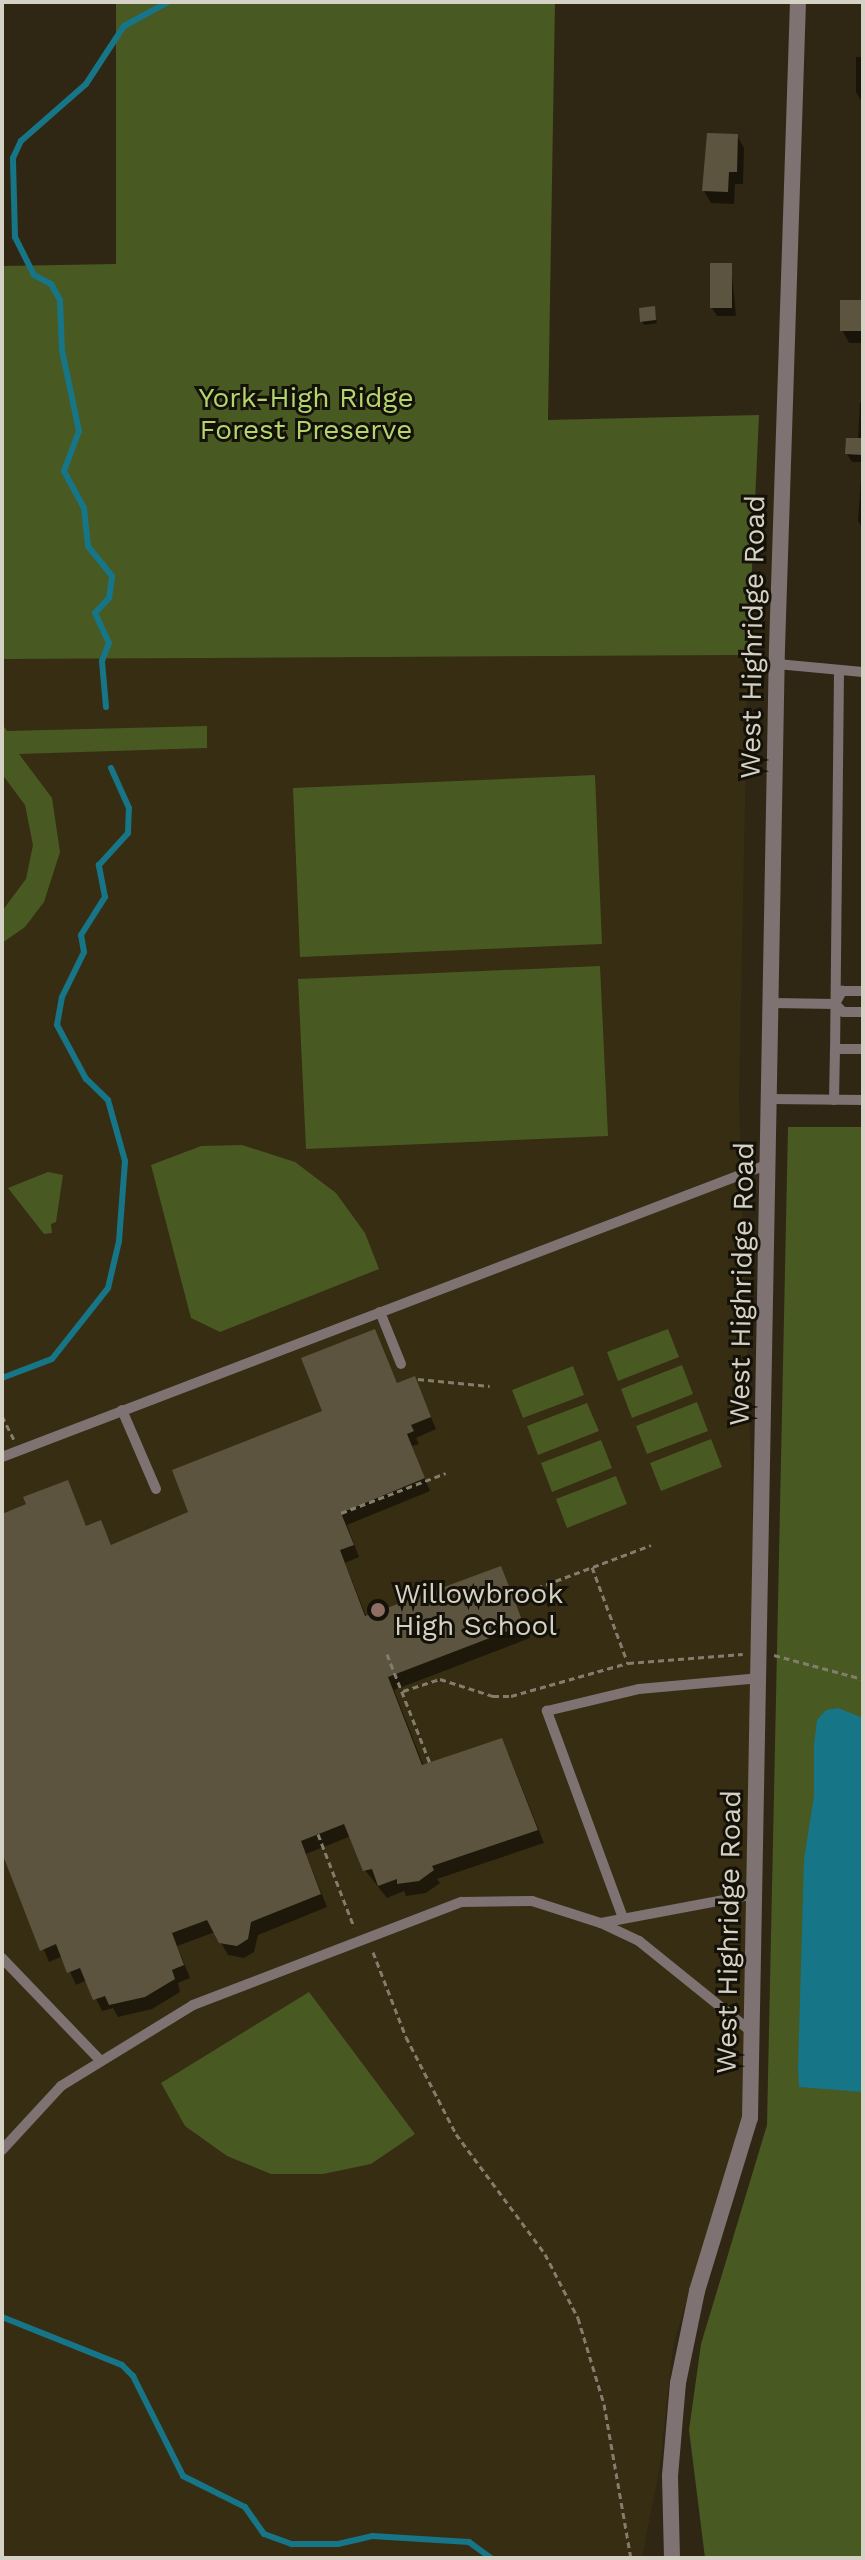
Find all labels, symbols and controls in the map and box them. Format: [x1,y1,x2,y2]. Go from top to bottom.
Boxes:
park label: York-High Ridge Forest Preserve [198,381,414,447]
street label: West Highridge Road [734,495,772,779]
street label: West Highridge Road [723,1142,761,1426]
place label: Willowbrook High School [394,1577,563,1643]
marker: Willowbrook High School [369,1601,387,1619]
street label: West Highridge Road [710,1790,748,2074]

